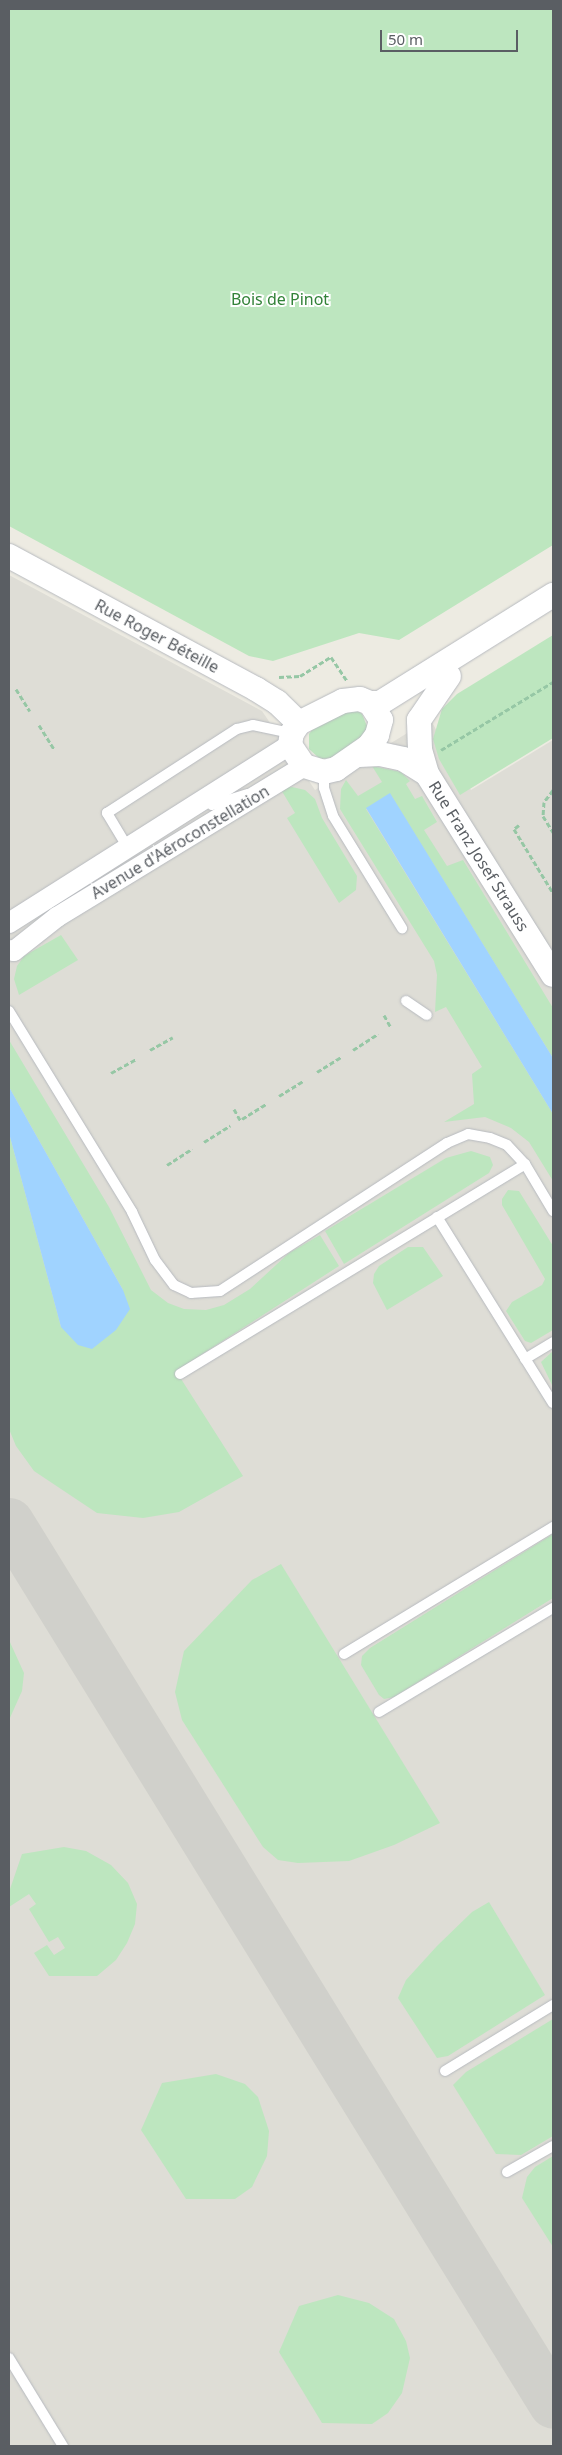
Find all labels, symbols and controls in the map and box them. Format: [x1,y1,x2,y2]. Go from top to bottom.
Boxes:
scale bar [382,20,520,52]
text: 50 m [388,29,423,49]
park label: Bois de Pinot [231,289,329,309]
street label: Rue Roger Béteille [92,595,222,677]
street label: Rue Franz Josef Strauss [425,777,533,935]
street label: Avenue d'Aéroconstellation [88,781,272,903]

